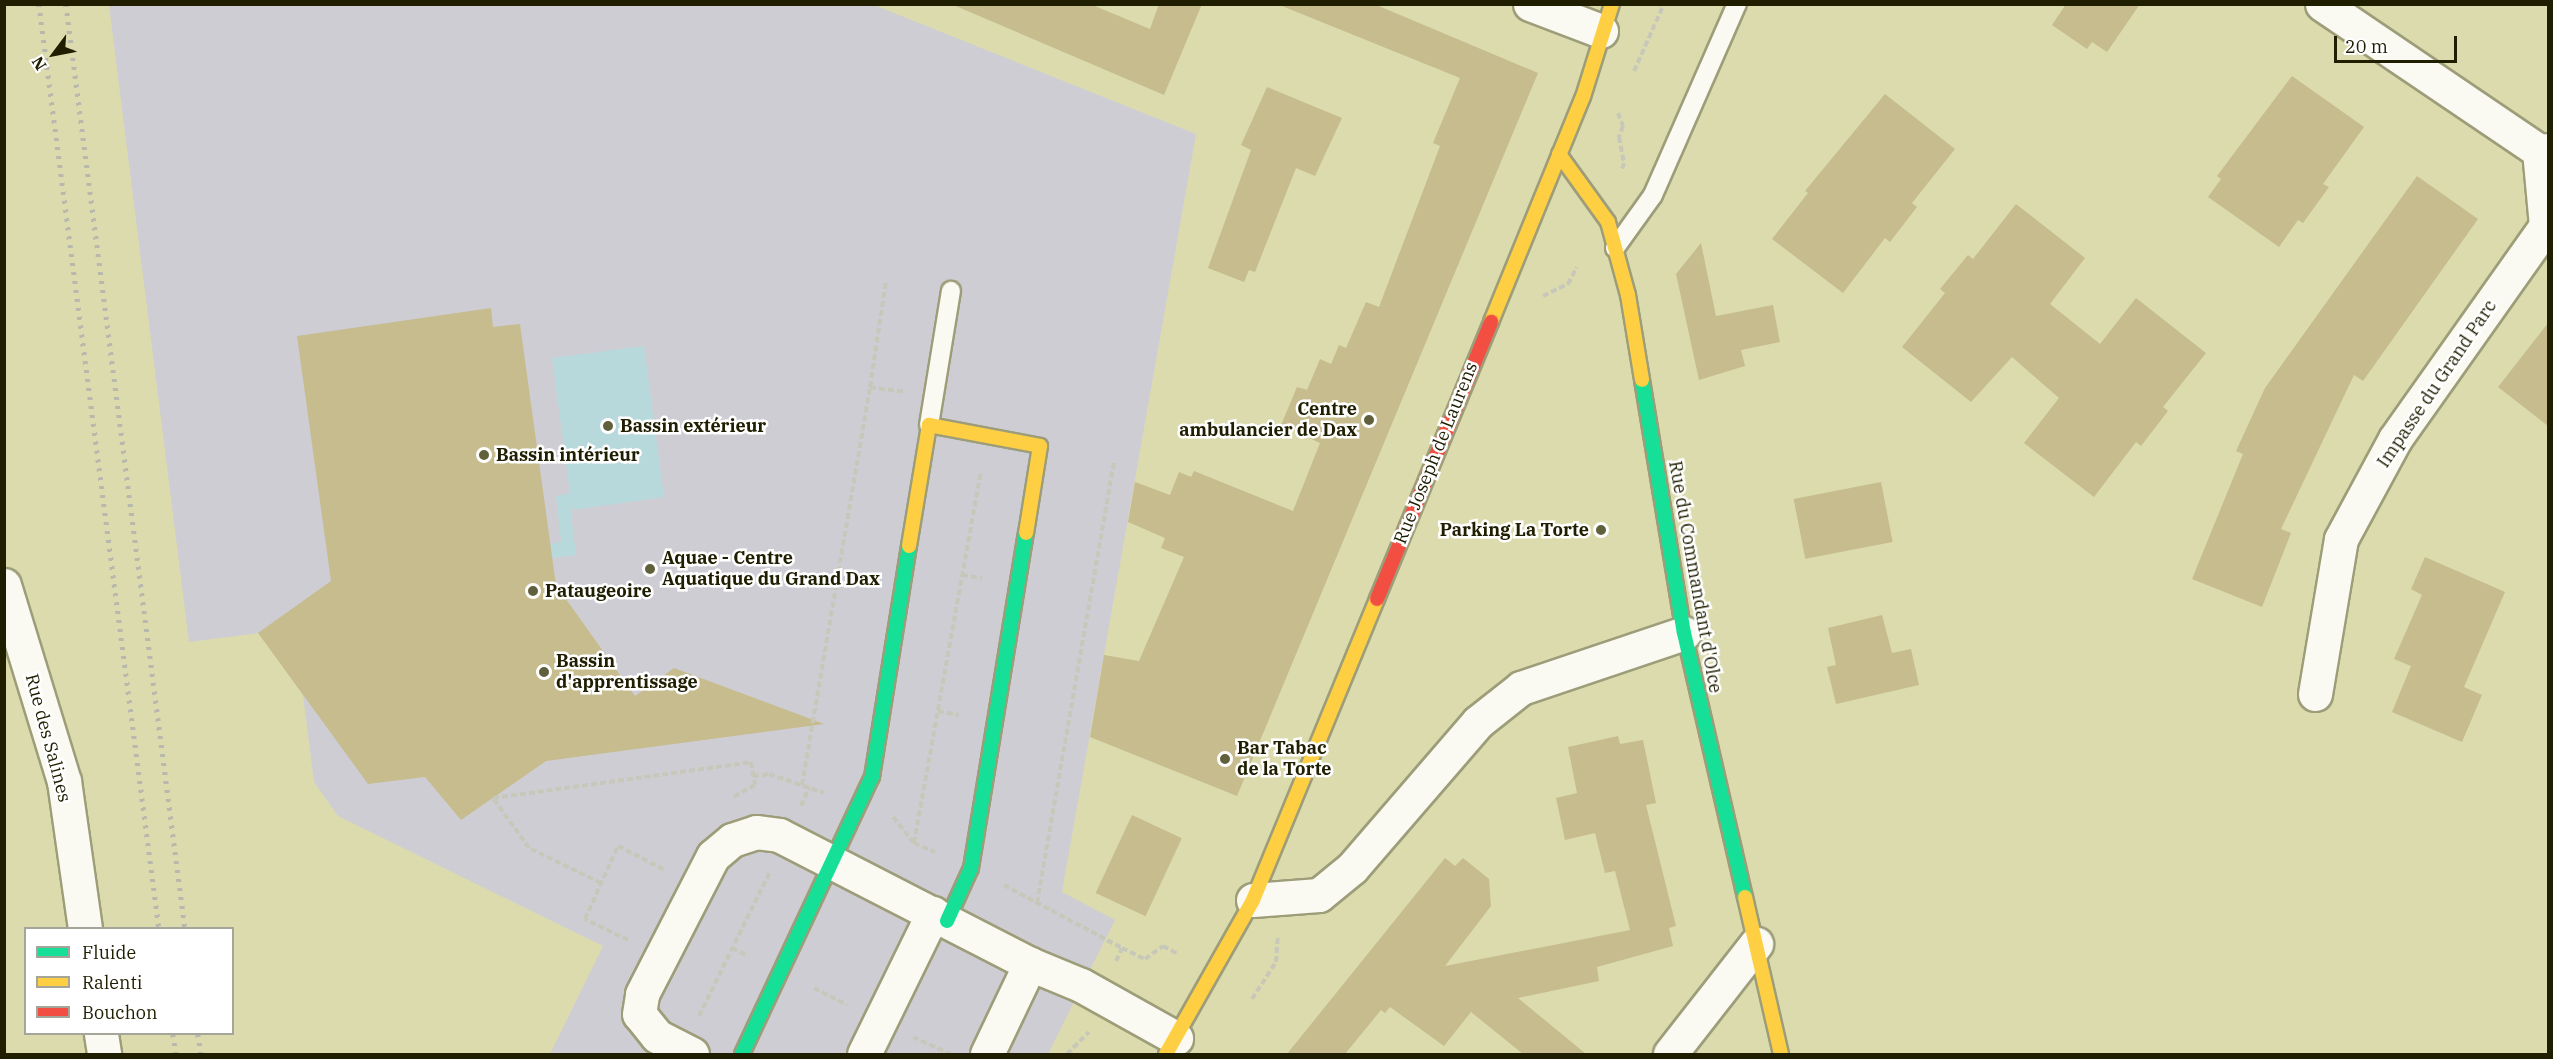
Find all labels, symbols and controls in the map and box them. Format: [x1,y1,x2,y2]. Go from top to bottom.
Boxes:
north arrow [24,24,84,84]
scale bar [2337,24,2460,62]
text: 20 m [2345,35,2388,58]
text: N [27,53,51,74]
street label: Impasse du Grand Parc [2373,296,2501,472]
street label: Rue Joseph de Laurens [1390,359,1482,547]
place label: Centre ambulancier de Dax [1179,399,1357,442]
marker: Centre ambulancier de Dax [1362,413,1376,427]
place label: Bassin extérieur [620,415,766,437]
marker: Bassin extérieur [601,419,615,433]
place label: Bassin intérieur [496,444,640,466]
marker: Bassin intérieur [477,448,491,462]
street label: Rue du Commandant d'Olce [1664,459,1726,695]
place label: Parking La Torte [1440,519,1589,541]
marker: Parking La Torte [1594,523,1608,537]
place label: Aquae - Centre Aquatique du Grand Dax [662,548,880,590]
marker: Aquae - Centre Aquatique du Grand Dax [643,562,657,576]
place label: Pataugeoire [545,580,652,602]
marker: Pataugeoire [526,584,540,598]
place label: Bassin d'apprentissage [556,651,698,694]
marker: Bassin d'apprentissage [537,665,551,679]
street label: Rue des Salines [20,671,76,805]
place label: Bar Tabac de la Torte [1237,738,1332,780]
marker: Bar Tabac de la Torte [1218,752,1232,766]
legend [24,927,234,1035]
text: Fluide [82,941,136,964]
text: Ralenti [82,971,143,994]
text: Bouchon [82,1001,158,1024]

